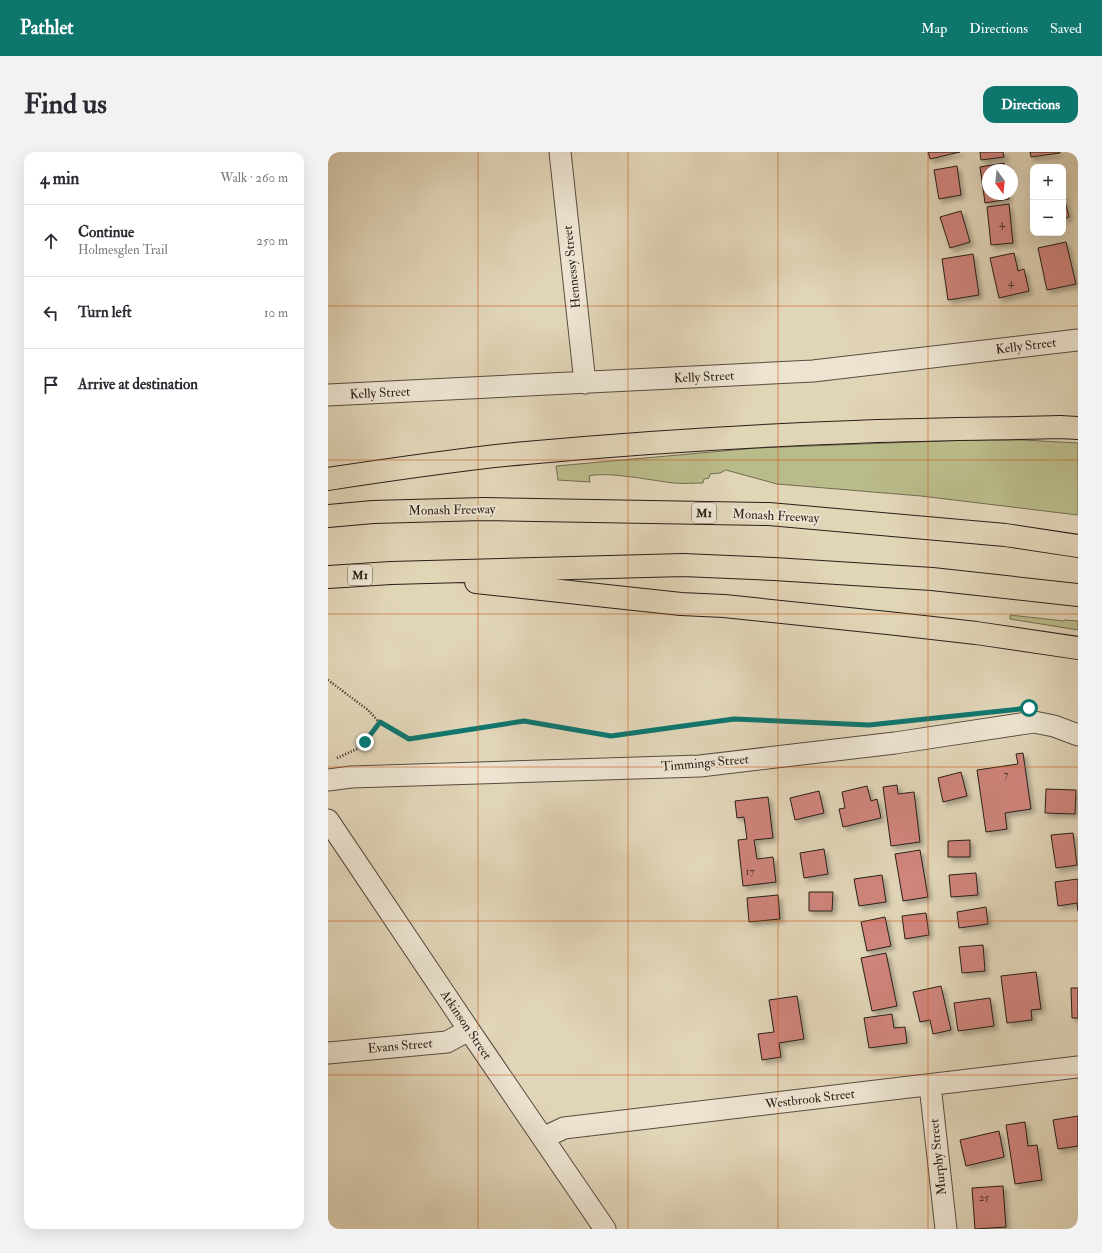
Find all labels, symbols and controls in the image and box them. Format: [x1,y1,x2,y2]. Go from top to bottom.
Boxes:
text: Pathlet [20,16,74,40]
text: Map [921,20,947,37]
text: Directions [969,20,1028,37]
text: Saved [1050,20,1082,37]
button: Directions [983,86,1078,123]
text: Find us [24,87,107,122]
north arrow [982,164,1018,200]
map controls [1030,164,1066,236]
button: + [1030,164,1066,200]
text: 4 min [40,168,79,189]
text: Walk · 260 m [220,170,288,186]
button: − [1030,200,1066,236]
house number: 4 [999,217,1006,230]
text: Continue [78,223,134,242]
street label: Hennessy Street [560,225,585,309]
icon: ahead [40,230,62,252]
text: 250 m [256,233,288,249]
text: Holmesglen Trail [78,242,168,258]
house number: 4 [1008,276,1015,289]
icon: left [40,302,62,324]
text: Turn left [78,303,132,322]
text: 10 m [264,305,288,321]
street label: Kelly Street [995,334,1057,359]
street label: Kelly Street [673,367,735,388]
icon: arrive [40,374,62,396]
text: Arrive at destination [78,375,198,394]
street label: Kelly Street [349,383,411,404]
street label: Monash Freeway [408,501,496,520]
road number: M1 [692,503,716,523]
street label: Monash Freeway [732,506,820,527]
road number: M1 [348,565,372,585]
route start [1020,699,1038,717]
route end [356,733,374,751]
street label: Timmings Street [660,751,750,775]
house number: 7 [1003,768,1009,781]
house number: 17 [746,865,754,878]
street label: Atkinson Street [436,986,495,1063]
street label: Evans Street [367,1035,433,1057]
street label: Westbrook Street [763,1086,856,1113]
street label: Murphy Street [926,1118,951,1196]
house number: 25 [979,1191,989,1204]

